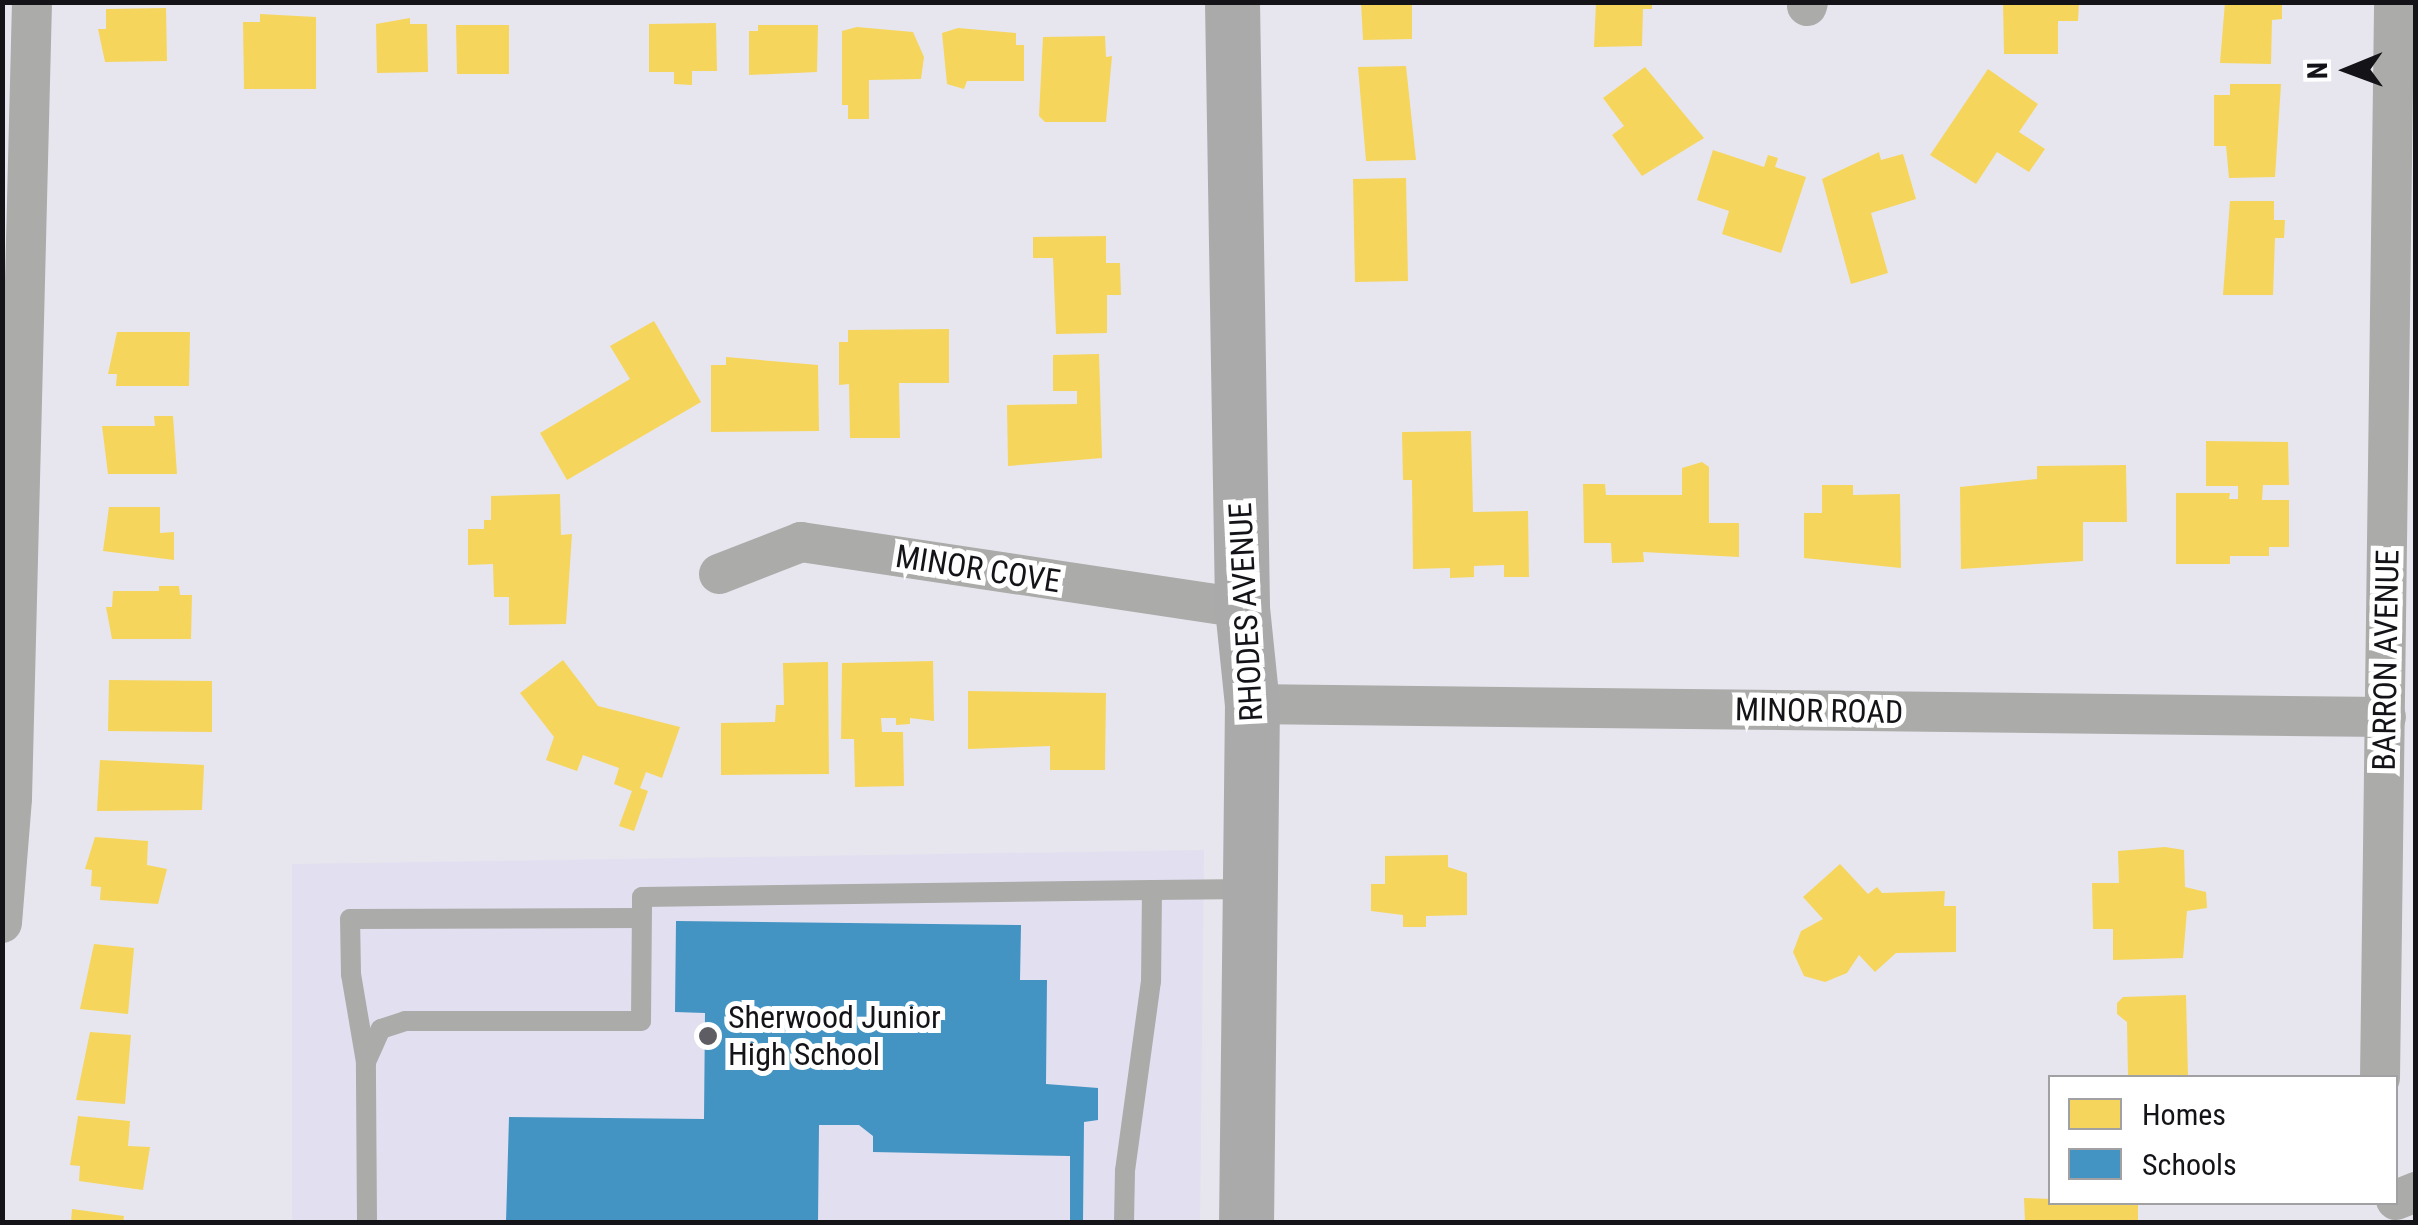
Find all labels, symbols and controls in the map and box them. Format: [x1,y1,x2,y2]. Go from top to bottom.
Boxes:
north arrow [2298,20,2398,120]
text: N [2301,62,2334,79]
street label: RHODES AVENUE [1221,502,1271,722]
street label: MINOR COVE [893,537,1063,601]
street label: BARRON AVENUE [2365,549,2407,771]
street label: MINOR ROAD [1735,690,1903,732]
place label: Sherwood Junior High School [728,999,941,1074]
marker: Sherwood Junior High School [697,1025,719,1047]
legend [2048,1075,2398,1205]
text: Homes [2142,1097,2226,1132]
text: Schools [2142,1147,2237,1182]

